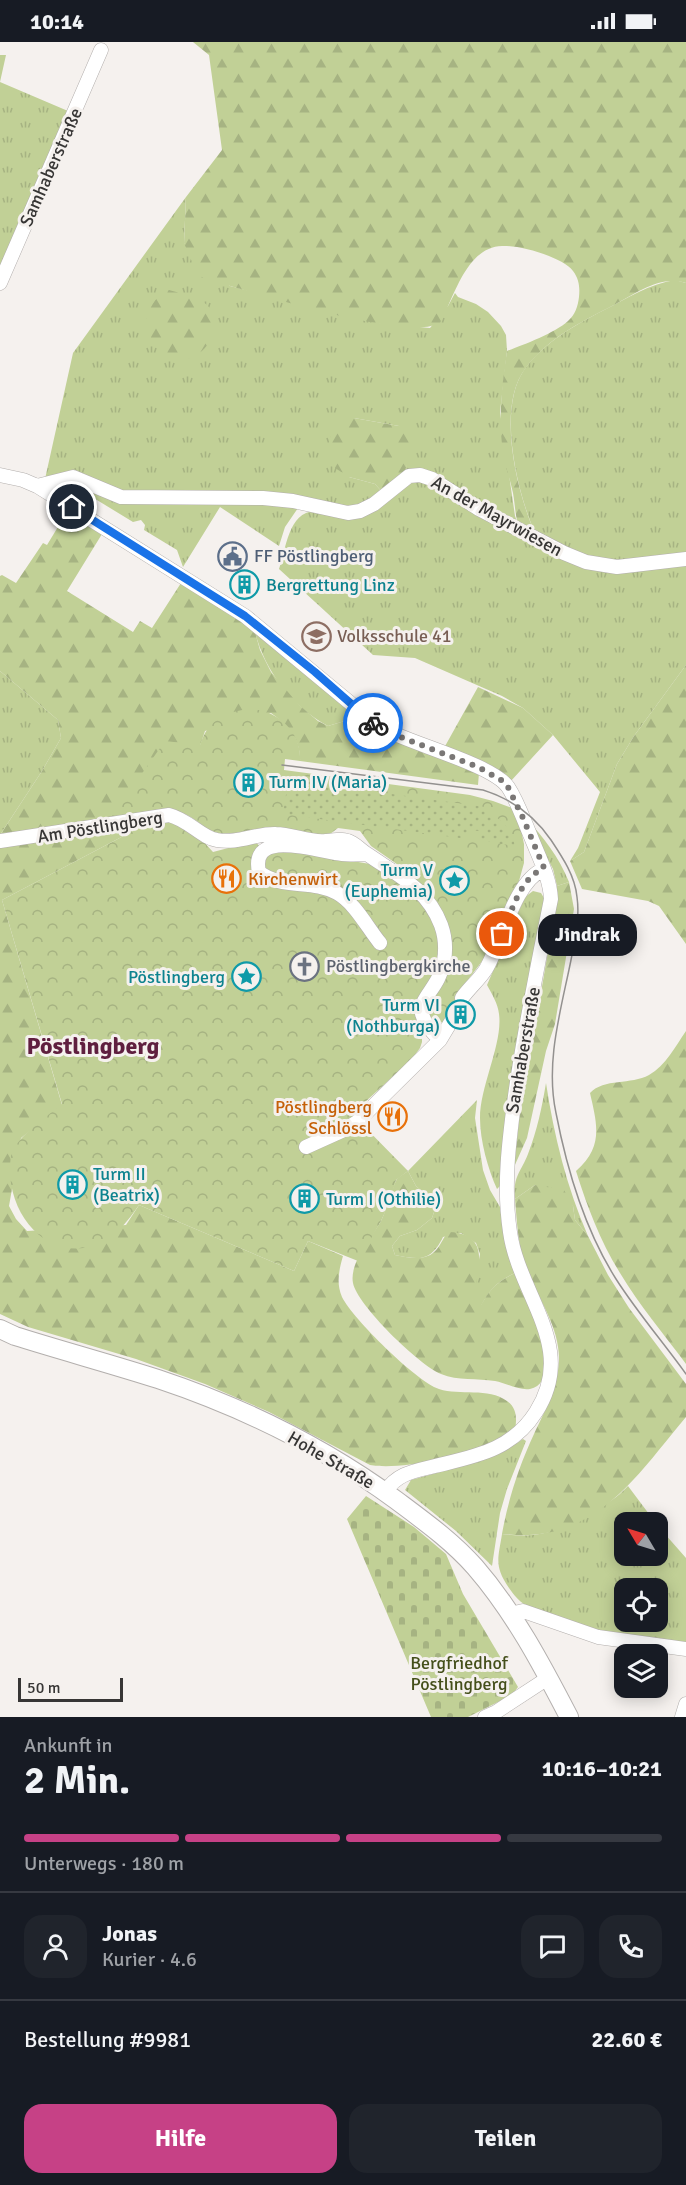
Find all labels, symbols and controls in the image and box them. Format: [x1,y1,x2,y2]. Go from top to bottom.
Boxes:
text: 10:14 [30,8,84,35]
street label: Samhaberstraße [15,104,87,230]
street label: An der Mayrwiesen [428,471,566,561]
pin [46,481,97,532]
icon: home [55,490,88,523]
public building icon: FF Pöstlingberg [217,540,249,572]
place label: FF Pöstlingberg [254,545,374,567]
building icon: Bergrettung Linz [229,569,261,601]
place label: Bergrettung Linz [266,574,395,596]
school or university icon: Volksschule 41 [300,620,332,652]
place label: Volksschule 41 [337,625,452,647]
courier [343,693,403,753]
icon: bike [357,707,390,740]
building icon: Turm IV (Maria) [232,766,264,798]
place label: Turm IV (Maria) [269,771,387,793]
street label: Am Pöstlingberg [36,806,164,848]
place label: Turm V (Euphemia) [345,859,434,902]
restaurant icon: Kirchenwirt [211,863,243,895]
place icon: Turm V (Euphemia) [438,864,470,896]
place label: Kirchenwirt [248,868,338,890]
pin [476,908,527,959]
callout: Jindrak [538,913,637,955]
icon: bag [485,917,518,950]
text: Jindrak [555,922,620,947]
church icon: Pöstlingbergkirche [289,950,321,982]
place label: Pöstlingbergkirche [326,955,471,977]
place icon: Pöstlingberg [230,961,262,993]
place label: Pöstlingberg [128,966,225,988]
street label: Samhaberstraße [501,985,545,1115]
place label: Turm VI (Nothburga) [346,994,440,1037]
building icon: Turm VI (Nothburga) [445,999,477,1031]
district label: Pöstlingberg [27,1031,160,1061]
place label: Pöstlingberg Schlössl [275,1096,372,1139]
restaurant icon: Pöstlingberg Schlössl [377,1101,409,1133]
place label: Turm II (Beatrix) [93,1163,160,1206]
building icon: Turm II (Beatrix) [56,1168,88,1200]
building icon: Turm I (Othilie) [289,1183,321,1215]
place label: Turm I (Othilie) [326,1188,441,1210]
street label: Hohe Straße [284,1426,378,1494]
north arrow [614,1512,668,1566]
map controls [614,1512,668,1698]
button: locate [614,1578,668,1632]
button: layers [614,1644,668,1698]
park label: Bergfriedhof Pöstlingberg [410,1652,509,1695]
scale bar [18,1675,123,1702]
text: 50 m [27,1678,61,1698]
text: Ankunft in [24,1733,112,1758]
text: 10:16–10:21 [542,1755,662,1782]
text: 2 Min. [24,1756,130,1804]
text: Unterwegs · 180 m [24,1851,184,1876]
button: person [24,1915,87,1978]
button: chat [521,1915,584,1978]
button: phone [599,1915,662,1978]
text: Jonas [102,1920,157,1947]
text: Kurier · 4.6 [102,1947,197,1972]
text: Bestellung #9981 [24,2026,191,2053]
text: 22.60 € [591,2026,662,2053]
button: Hilfe [24,2104,337,2173]
button: Teilen [349,2104,662,2173]

